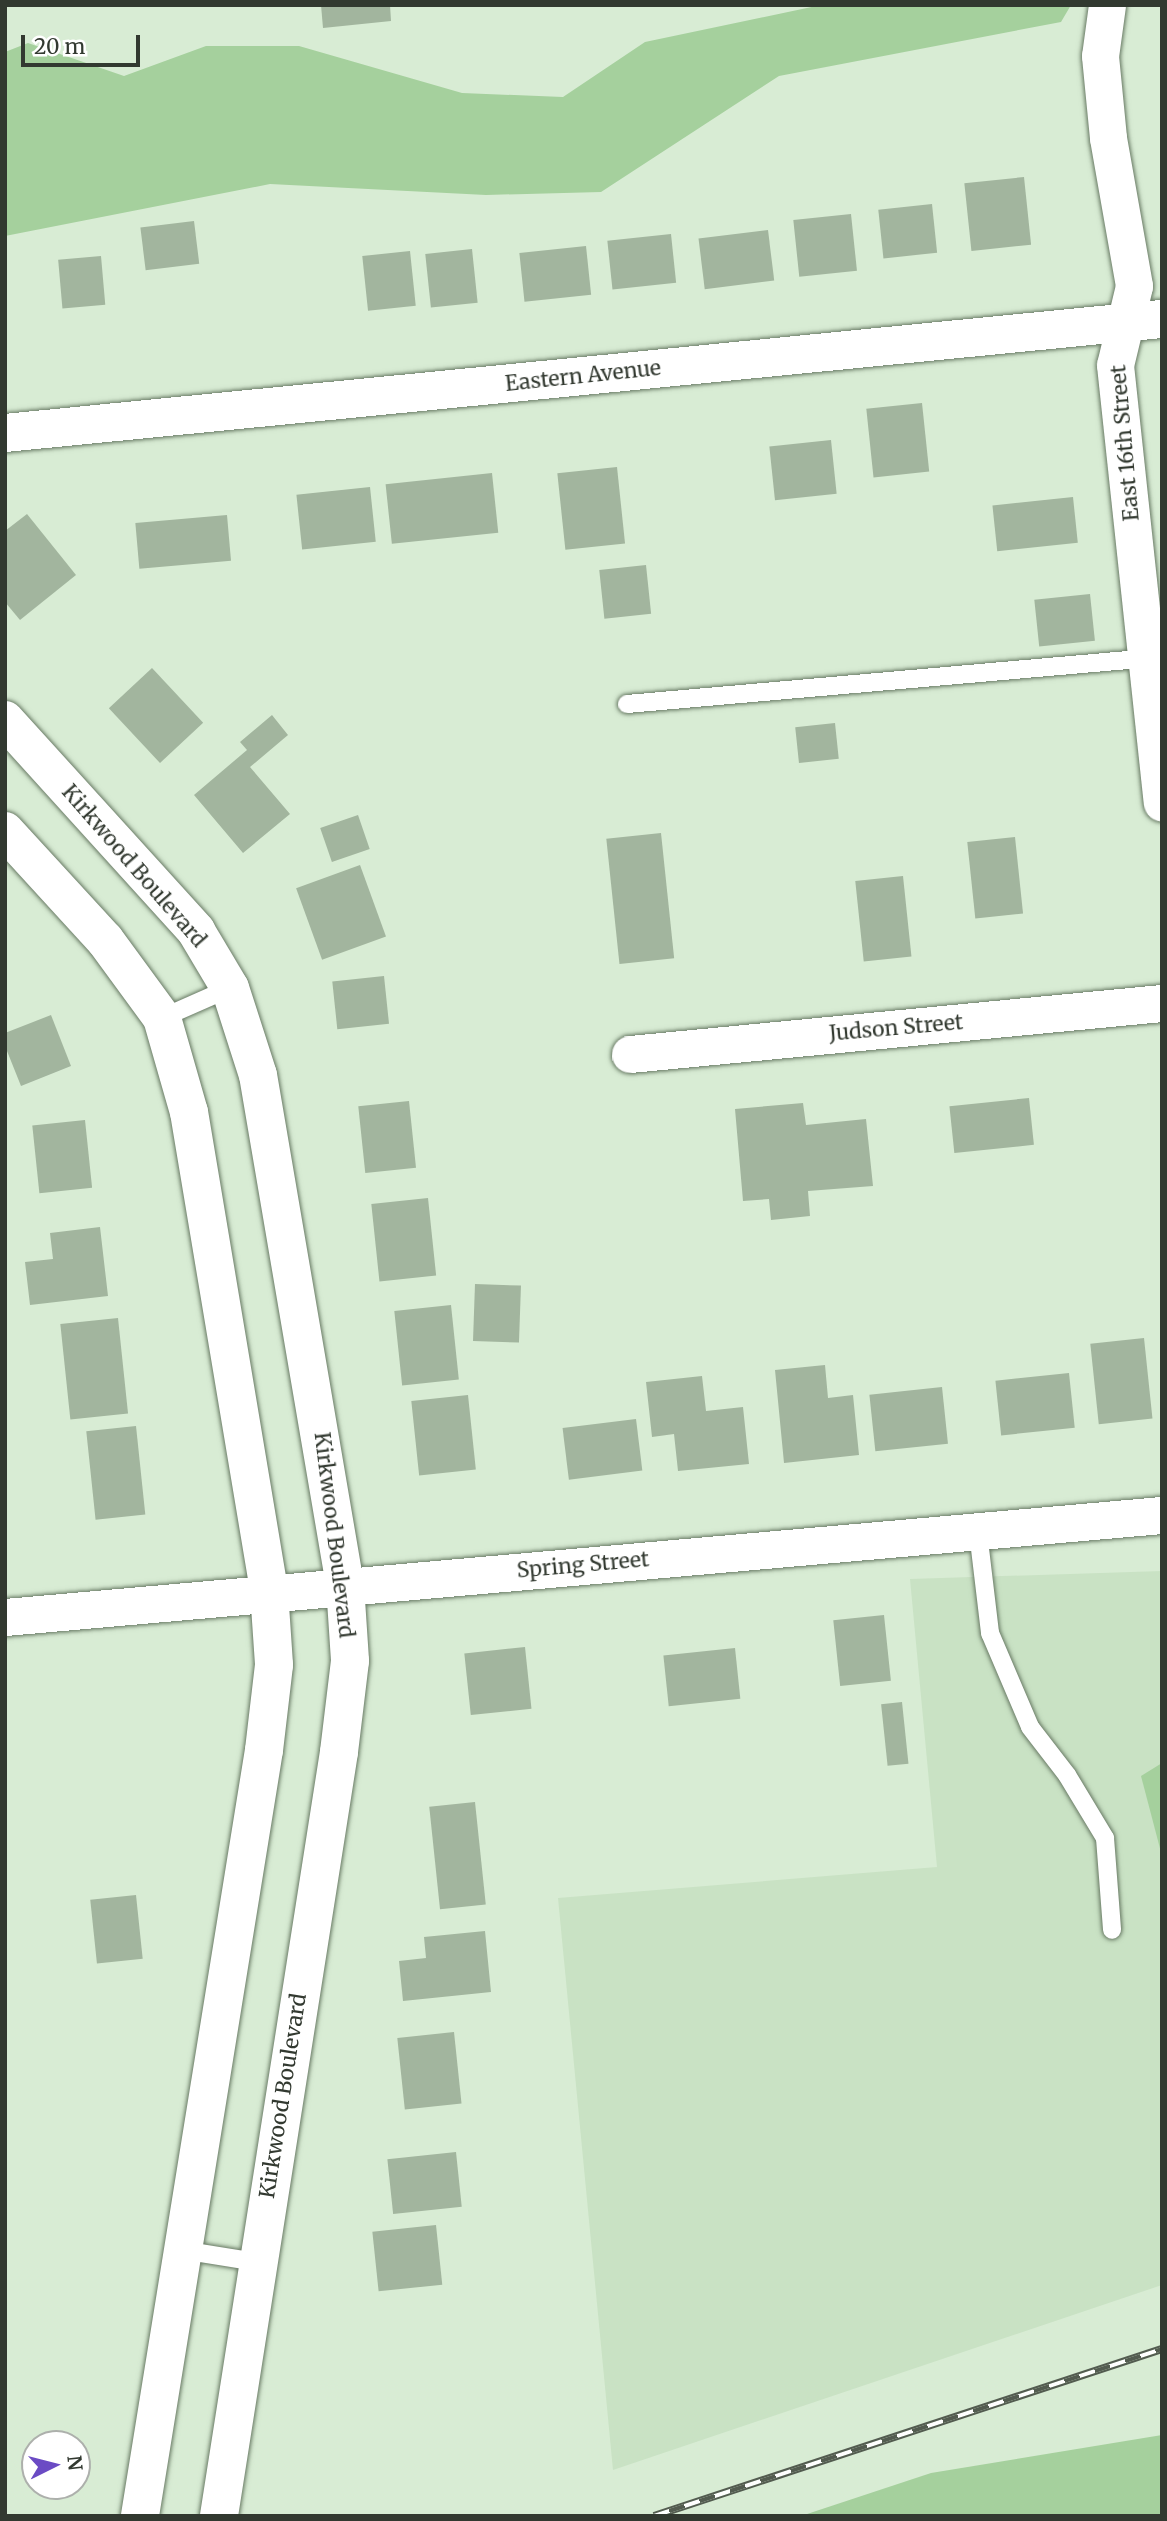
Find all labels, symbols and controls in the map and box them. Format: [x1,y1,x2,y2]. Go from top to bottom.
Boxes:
scale bar [24,21,144,65]
text: 20 m [34,33,85,60]
street label: Eastern Avenue [504,355,662,397]
street label: East 16th Street [1106,364,1144,522]
street label: Kirkwood Boulevard [57,780,211,952]
street label: Judson Street [828,1010,964,1046]
street label: Kirkwood Boulevard [309,1431,359,1639]
street label: Spring Street [516,1547,650,1583]
street label: Kirkwood Boulevard [254,1992,312,2200]
north arrow [21,2430,91,2500]
text: N [62,2454,88,2472]

